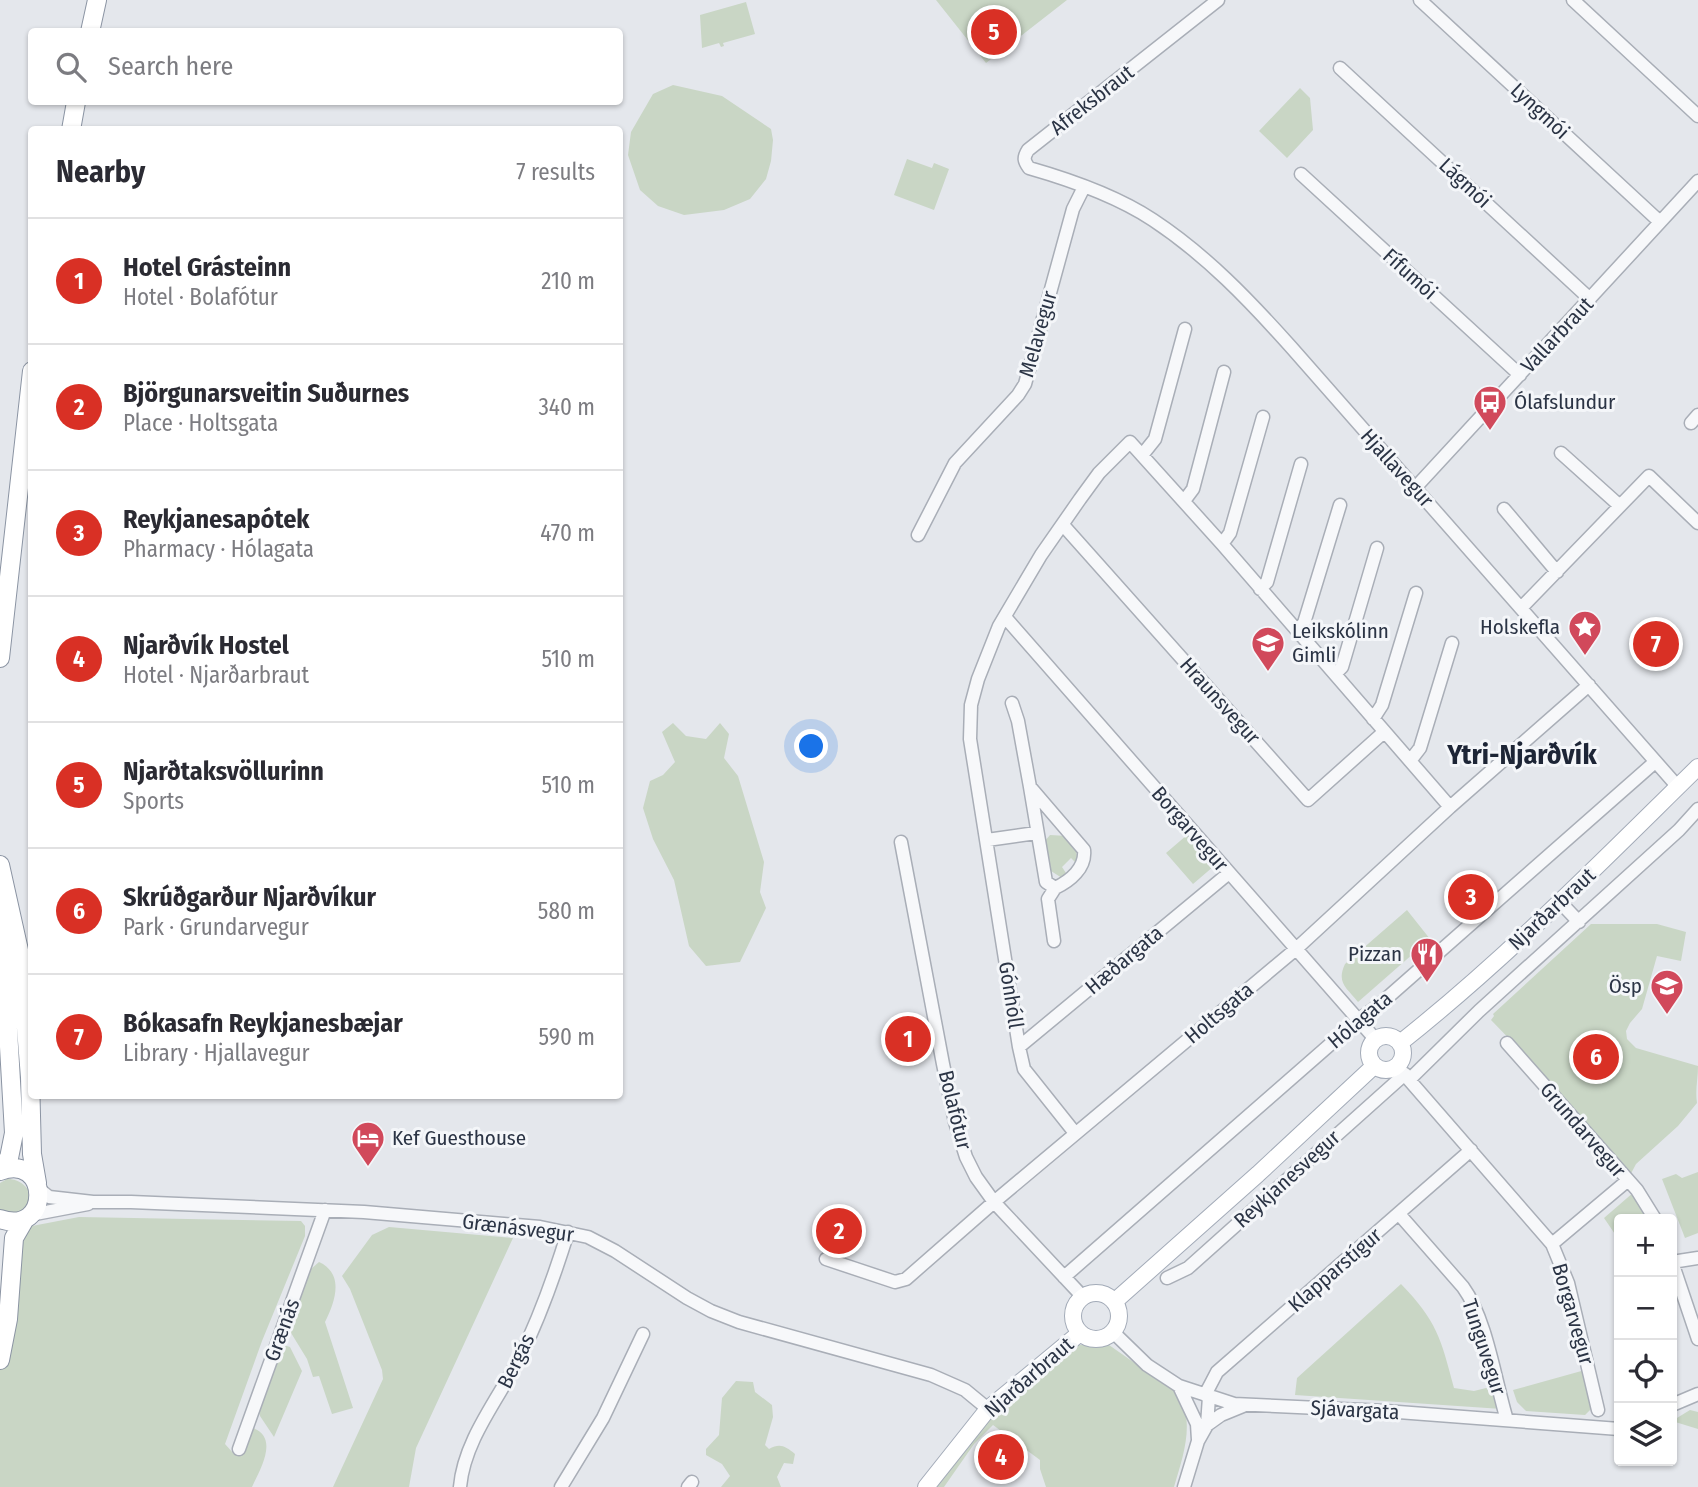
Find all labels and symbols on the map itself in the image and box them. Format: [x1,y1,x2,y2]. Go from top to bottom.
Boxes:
pin: 5 [971,6,1017,58]
street label: Afreksbraut [1045,59,1139,141]
street label: Lyngmói [1505,77,1575,145]
street label: Lágmói [1434,152,1496,214]
street label: Fífumói [1377,243,1443,305]
street label: Melavegur [1013,287,1063,380]
street label: Vallarbraut [1515,291,1599,378]
bus stop icon: Ólafslundur [1471,383,1509,432]
place label: Ólafslundur [1514,389,1616,415]
street label: Hjallavegur [1355,423,1439,513]
place icon: Holskefla [1566,608,1604,657]
place label: Holskefla [1480,614,1560,640]
place label: Leikskólinn Gimli [1292,618,1389,668]
pin: 7 [1633,618,1679,670]
school or university icon: Leikskólinn Gimli [1249,624,1287,673]
street label: Hraunsvegur [1174,652,1266,750]
your location [794,729,828,763]
district label: Ytri-Njarðvík [1446,738,1598,771]
street label: Borgarvegur [1146,781,1234,877]
street label: Njarðarbraut [1503,862,1601,956]
pin: 3 [1448,871,1494,923]
street label: Hæðargata [1080,920,1168,1000]
restaurant icon: Pizzan [1408,935,1446,984]
place label: Pizzan [1348,941,1402,967]
street label: Gónhóll [993,960,1029,1031]
school or university icon: Ösp [1648,967,1686,1016]
place label: Ösp [1609,973,1642,999]
street label: Holtsgata [1179,977,1259,1049]
street label: Hólagata [1323,986,1397,1054]
pin: 1 [885,1013,931,1065]
pin: 6 [1573,1031,1619,1083]
street label: Bolafótur [933,1068,978,1153]
street label: Grundarvegur [1535,1077,1632,1184]
hotel icon: Kef Guesthouse [349,1119,387,1168]
street label: Reykjanesvegur [1229,1124,1346,1233]
place label: Kef Guesthouse [392,1125,526,1151]
pin: 2 [816,1205,862,1257]
street label: Grænásvegur [461,1208,576,1248]
street label: Klapparstígur [1283,1222,1388,1318]
street label: Borgarvegur [1546,1260,1600,1368]
street label: Grænás [259,1295,305,1365]
street label: Tunguvegur [1456,1296,1512,1399]
street label: Bergás [492,1329,540,1393]
street label: Njarðarbraut [979,1331,1079,1423]
street label: Sjávargata [1310,1395,1400,1425]
pin: 4 [978,1431,1024,1483]

